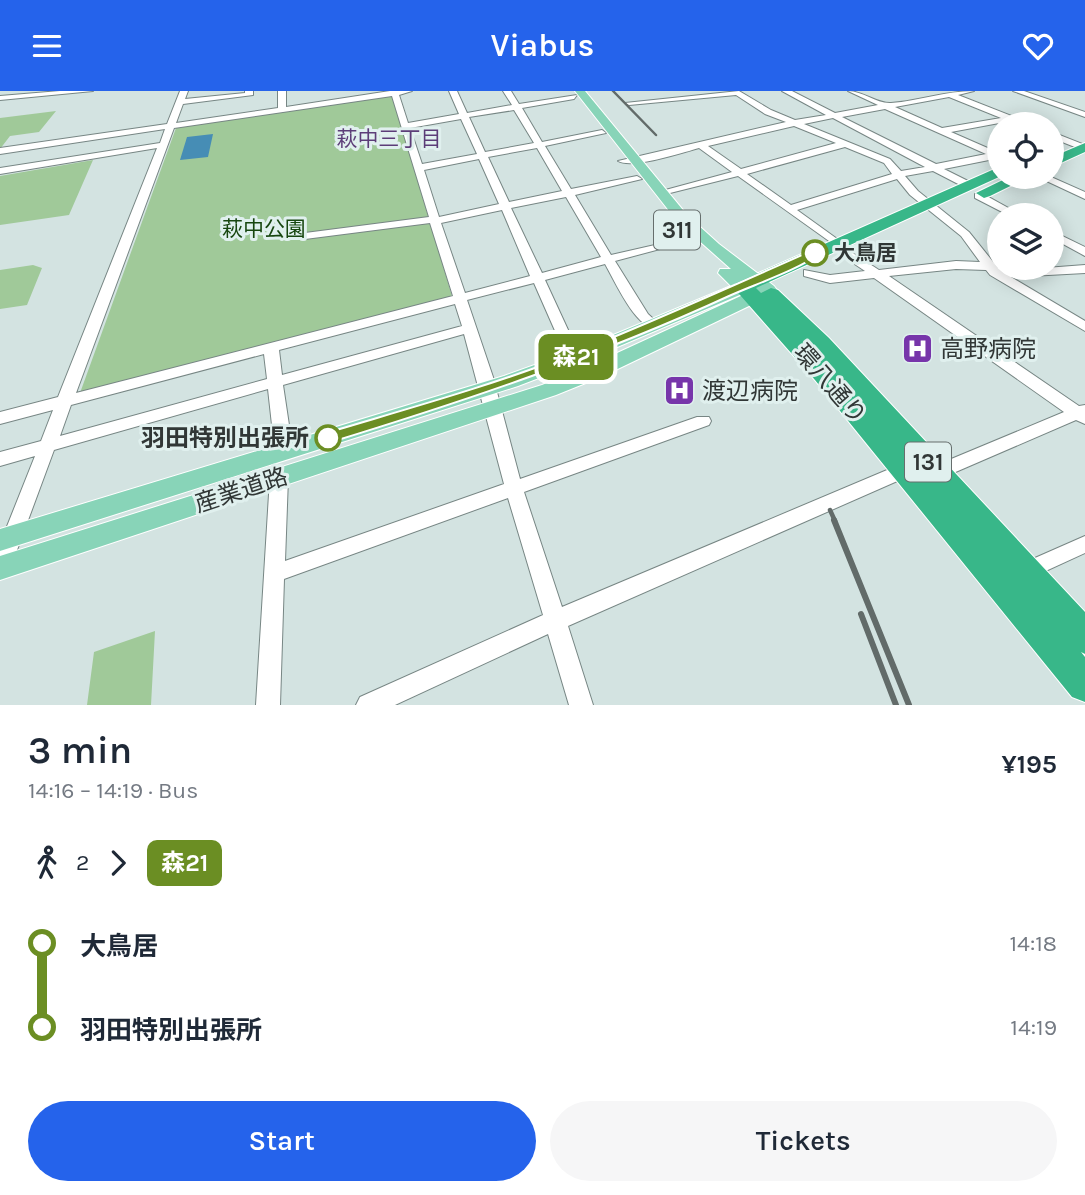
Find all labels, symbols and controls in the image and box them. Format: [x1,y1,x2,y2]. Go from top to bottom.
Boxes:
icon: menu [28,27,66,65]
text: Viabus [491,27,594,64]
icon: heart [1019,27,1057,65]
map controls [987,112,1064,280]
button: locate [987,112,1064,189]
district label: 萩中三丁目 [337,127,442,151]
button: layers [987,203,1064,280]
road number: 311 [654,211,700,249]
park label: 萩中公園 [222,217,306,241]
marker: 大鳥居 [802,240,828,266]
place label: 大鳥居 [834,241,897,265]
hospital icon: 高野病院 [900,332,934,366]
line badge: 森21 [536,334,616,380]
place label: 高野病院 [940,335,1036,363]
street label: 環八通り [788,339,872,429]
text: 森21 [552,343,600,371]
hospital icon: 渡辺病院 [662,374,696,408]
place label: 渡辺病院 [702,377,798,405]
place label: 羽田特別出張所 [141,424,309,452]
marker: 羽田特別出張所 [315,425,341,451]
road number: 131 [905,443,951,481]
street label: 産業道路 [191,462,291,518]
text: 3 min [28,728,132,773]
text: ¥195 [1001,749,1057,780]
text: 14:16 – 14:19 · Bus [28,777,198,804]
icon: walk [28,844,66,882]
icon: forward [99,844,137,882]
text: 2 [76,849,89,876]
text: 森21 [161,849,208,877]
text: 14:18 [1010,930,1057,957]
text: 大鳥居 [80,931,158,962]
text: 14:19 [1010,1014,1057,1041]
text: 羽田特別出張所 [80,1015,262,1046]
button: Start [28,1101,536,1181]
button: Tickets [550,1101,1057,1181]

